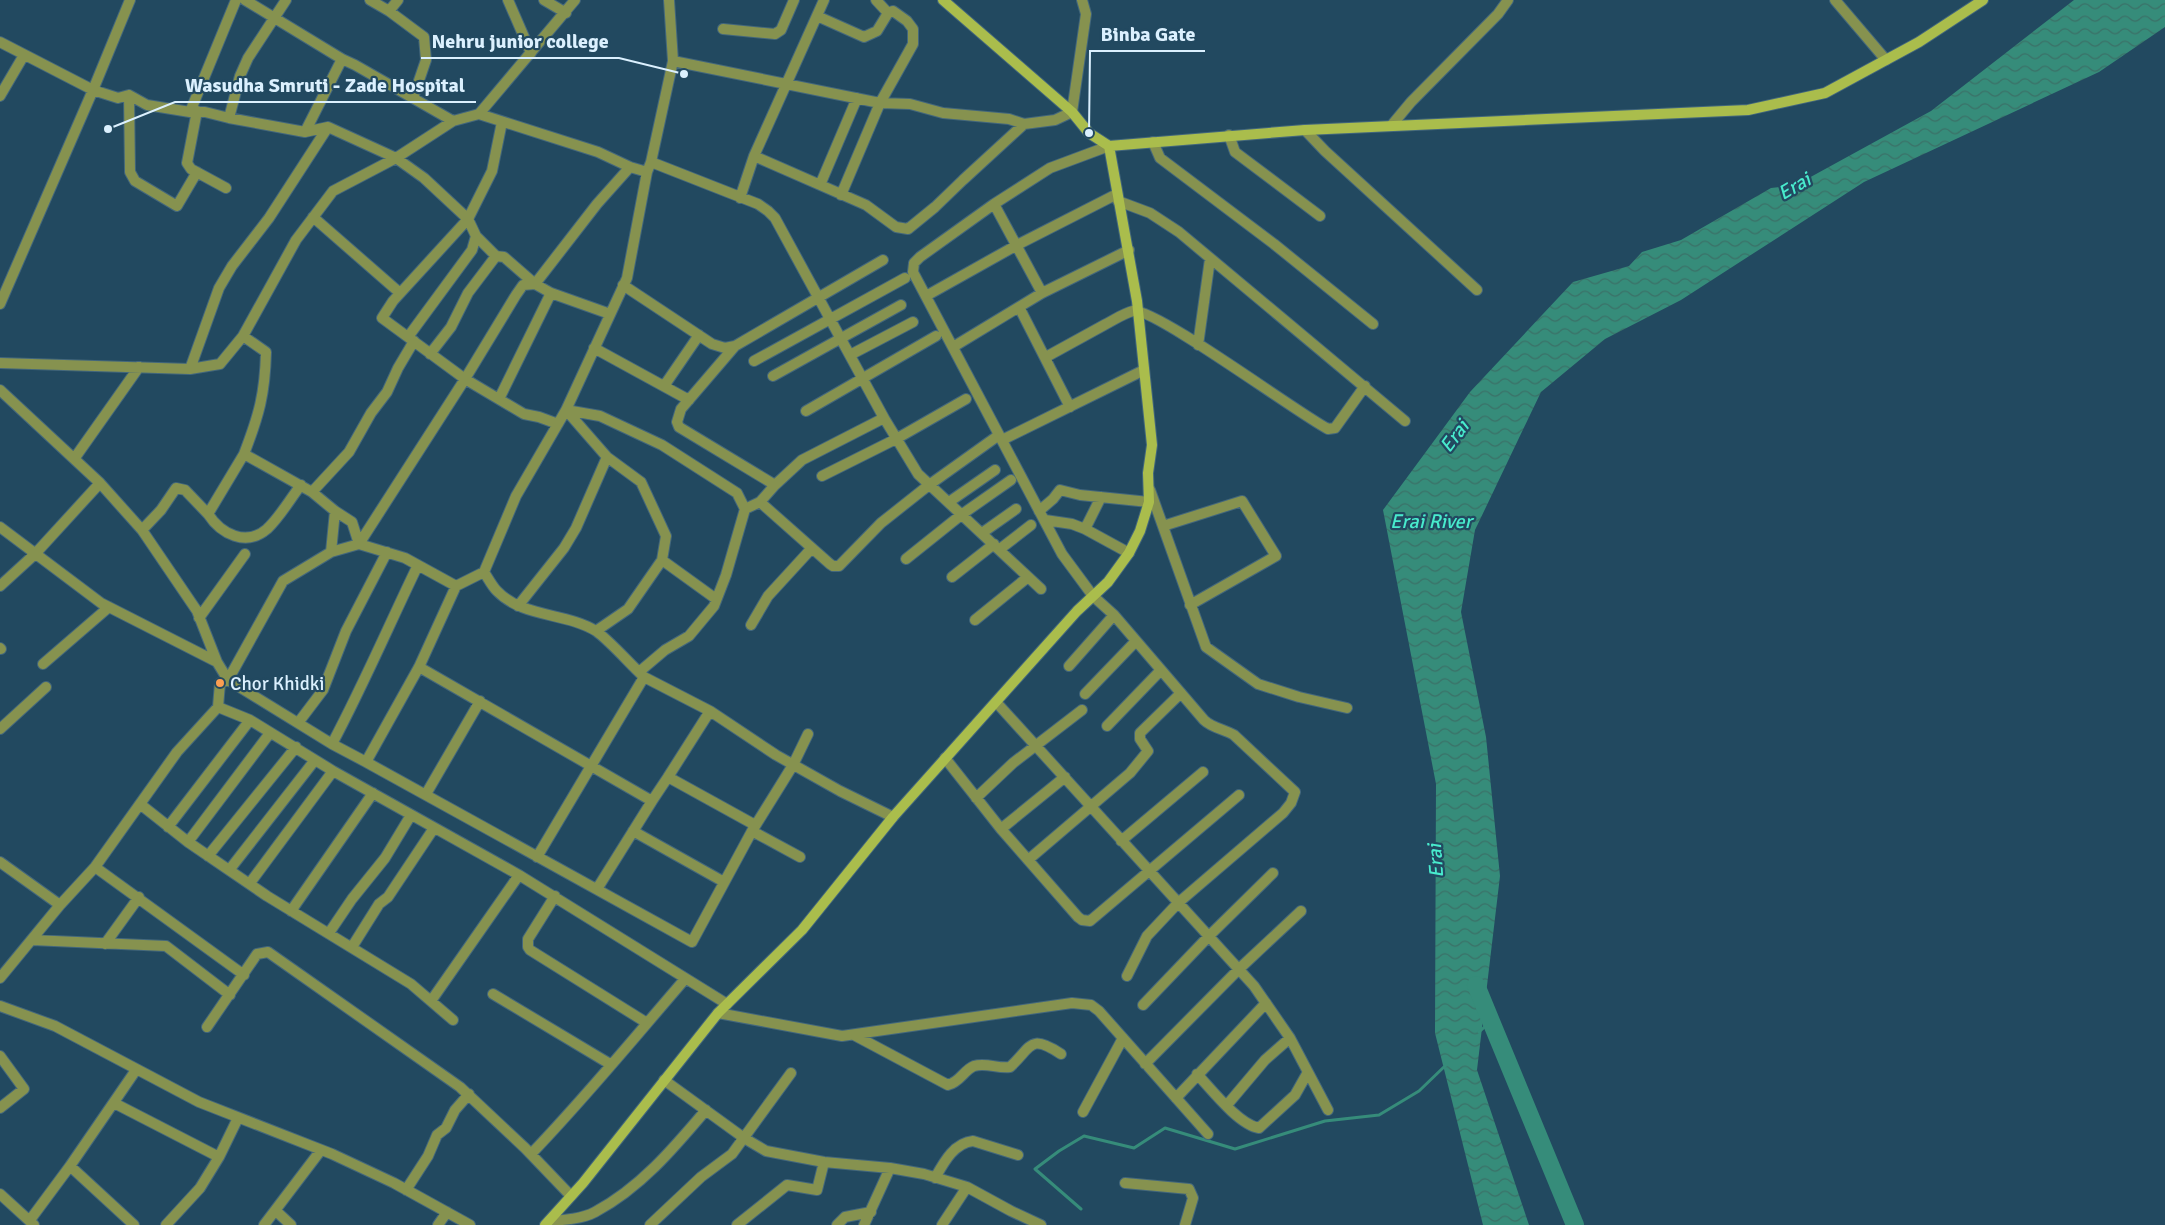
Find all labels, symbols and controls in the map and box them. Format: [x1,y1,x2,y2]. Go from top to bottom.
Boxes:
callout: Binba Gate [1090,16,1205,51]
text: Binba Gate [1100,22,1196,47]
callout: Nehru junior college [421,23,619,58]
text: Nehru junior college [431,29,609,54]
callout: Wasudha Smruti - Zade Hospital [175,67,476,102]
text: Wasudha Smruti - Zade Hospital [185,73,465,98]
water label: Erai [1773,166,1817,206]
water label: Erai [1434,414,1476,457]
water label: Erai River [1390,509,1475,534]
place label: Chor Khidki [230,672,324,696]
marker: Chor Khidki [214,677,226,689]
water label: Erai [1422,841,1449,879]

